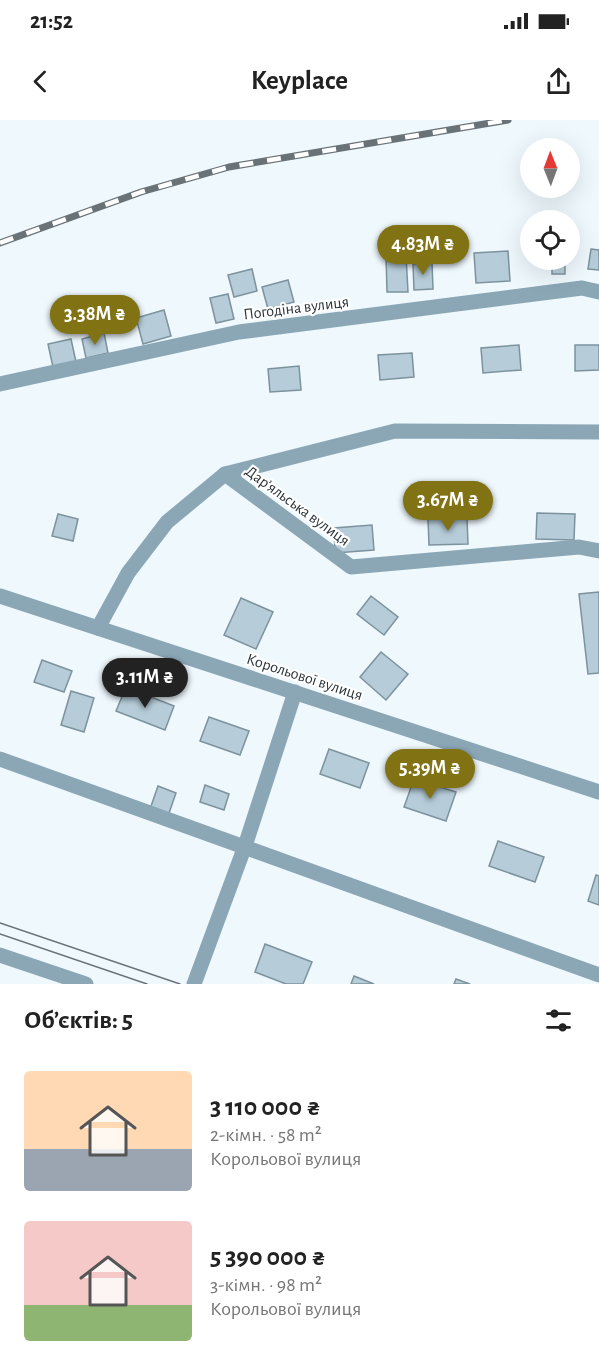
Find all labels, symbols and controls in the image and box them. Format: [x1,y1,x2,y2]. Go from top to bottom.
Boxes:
text: 21:52 [30,10,73,32]
icon: back [24,65,57,98]
icon: share [542,65,575,98]
text: Keyplace [251,67,348,94]
north arrow [520,138,580,198]
map controls [520,138,580,270]
button: locate [520,210,580,270]
pin: 4.83M ₴ [368,225,478,276]
text: 4.83M ₴ [391,234,455,254]
street label: Погодіна вулиця [242,294,350,323]
pin: 3.38M ₴ [40,295,150,346]
text: 3.38M ₴ [64,304,126,324]
street label: Дар’яльська вулиця [242,463,352,550]
pin: 3.67M ₴ [393,481,503,532]
text: 3.67M ₴ [417,490,479,510]
street label: Корольової вулиця [244,651,365,704]
pin: 3.11M ₴ [90,658,200,709]
text: 3.11M ₴ [116,667,174,687]
pin: 5.39M ₴ [375,749,485,800]
text: 5.39M ₴ [399,758,461,778]
icon: filters [542,1004,575,1037]
text: Об’єктів: 5 [24,1007,133,1033]
text: 3 110 000 ₴ [210,1094,321,1120]
icon: home [72,1095,144,1167]
text: 2-кімн. · 58 m² [210,1125,322,1145]
text: Корольової вулиця [210,1149,361,1169]
text: 5 390 000 ₴ [210,1244,326,1270]
icon: home [72,1245,144,1317]
text: 3-кімн. · 98 m² [210,1275,322,1295]
text: Корольової вулиця [210,1299,361,1319]

